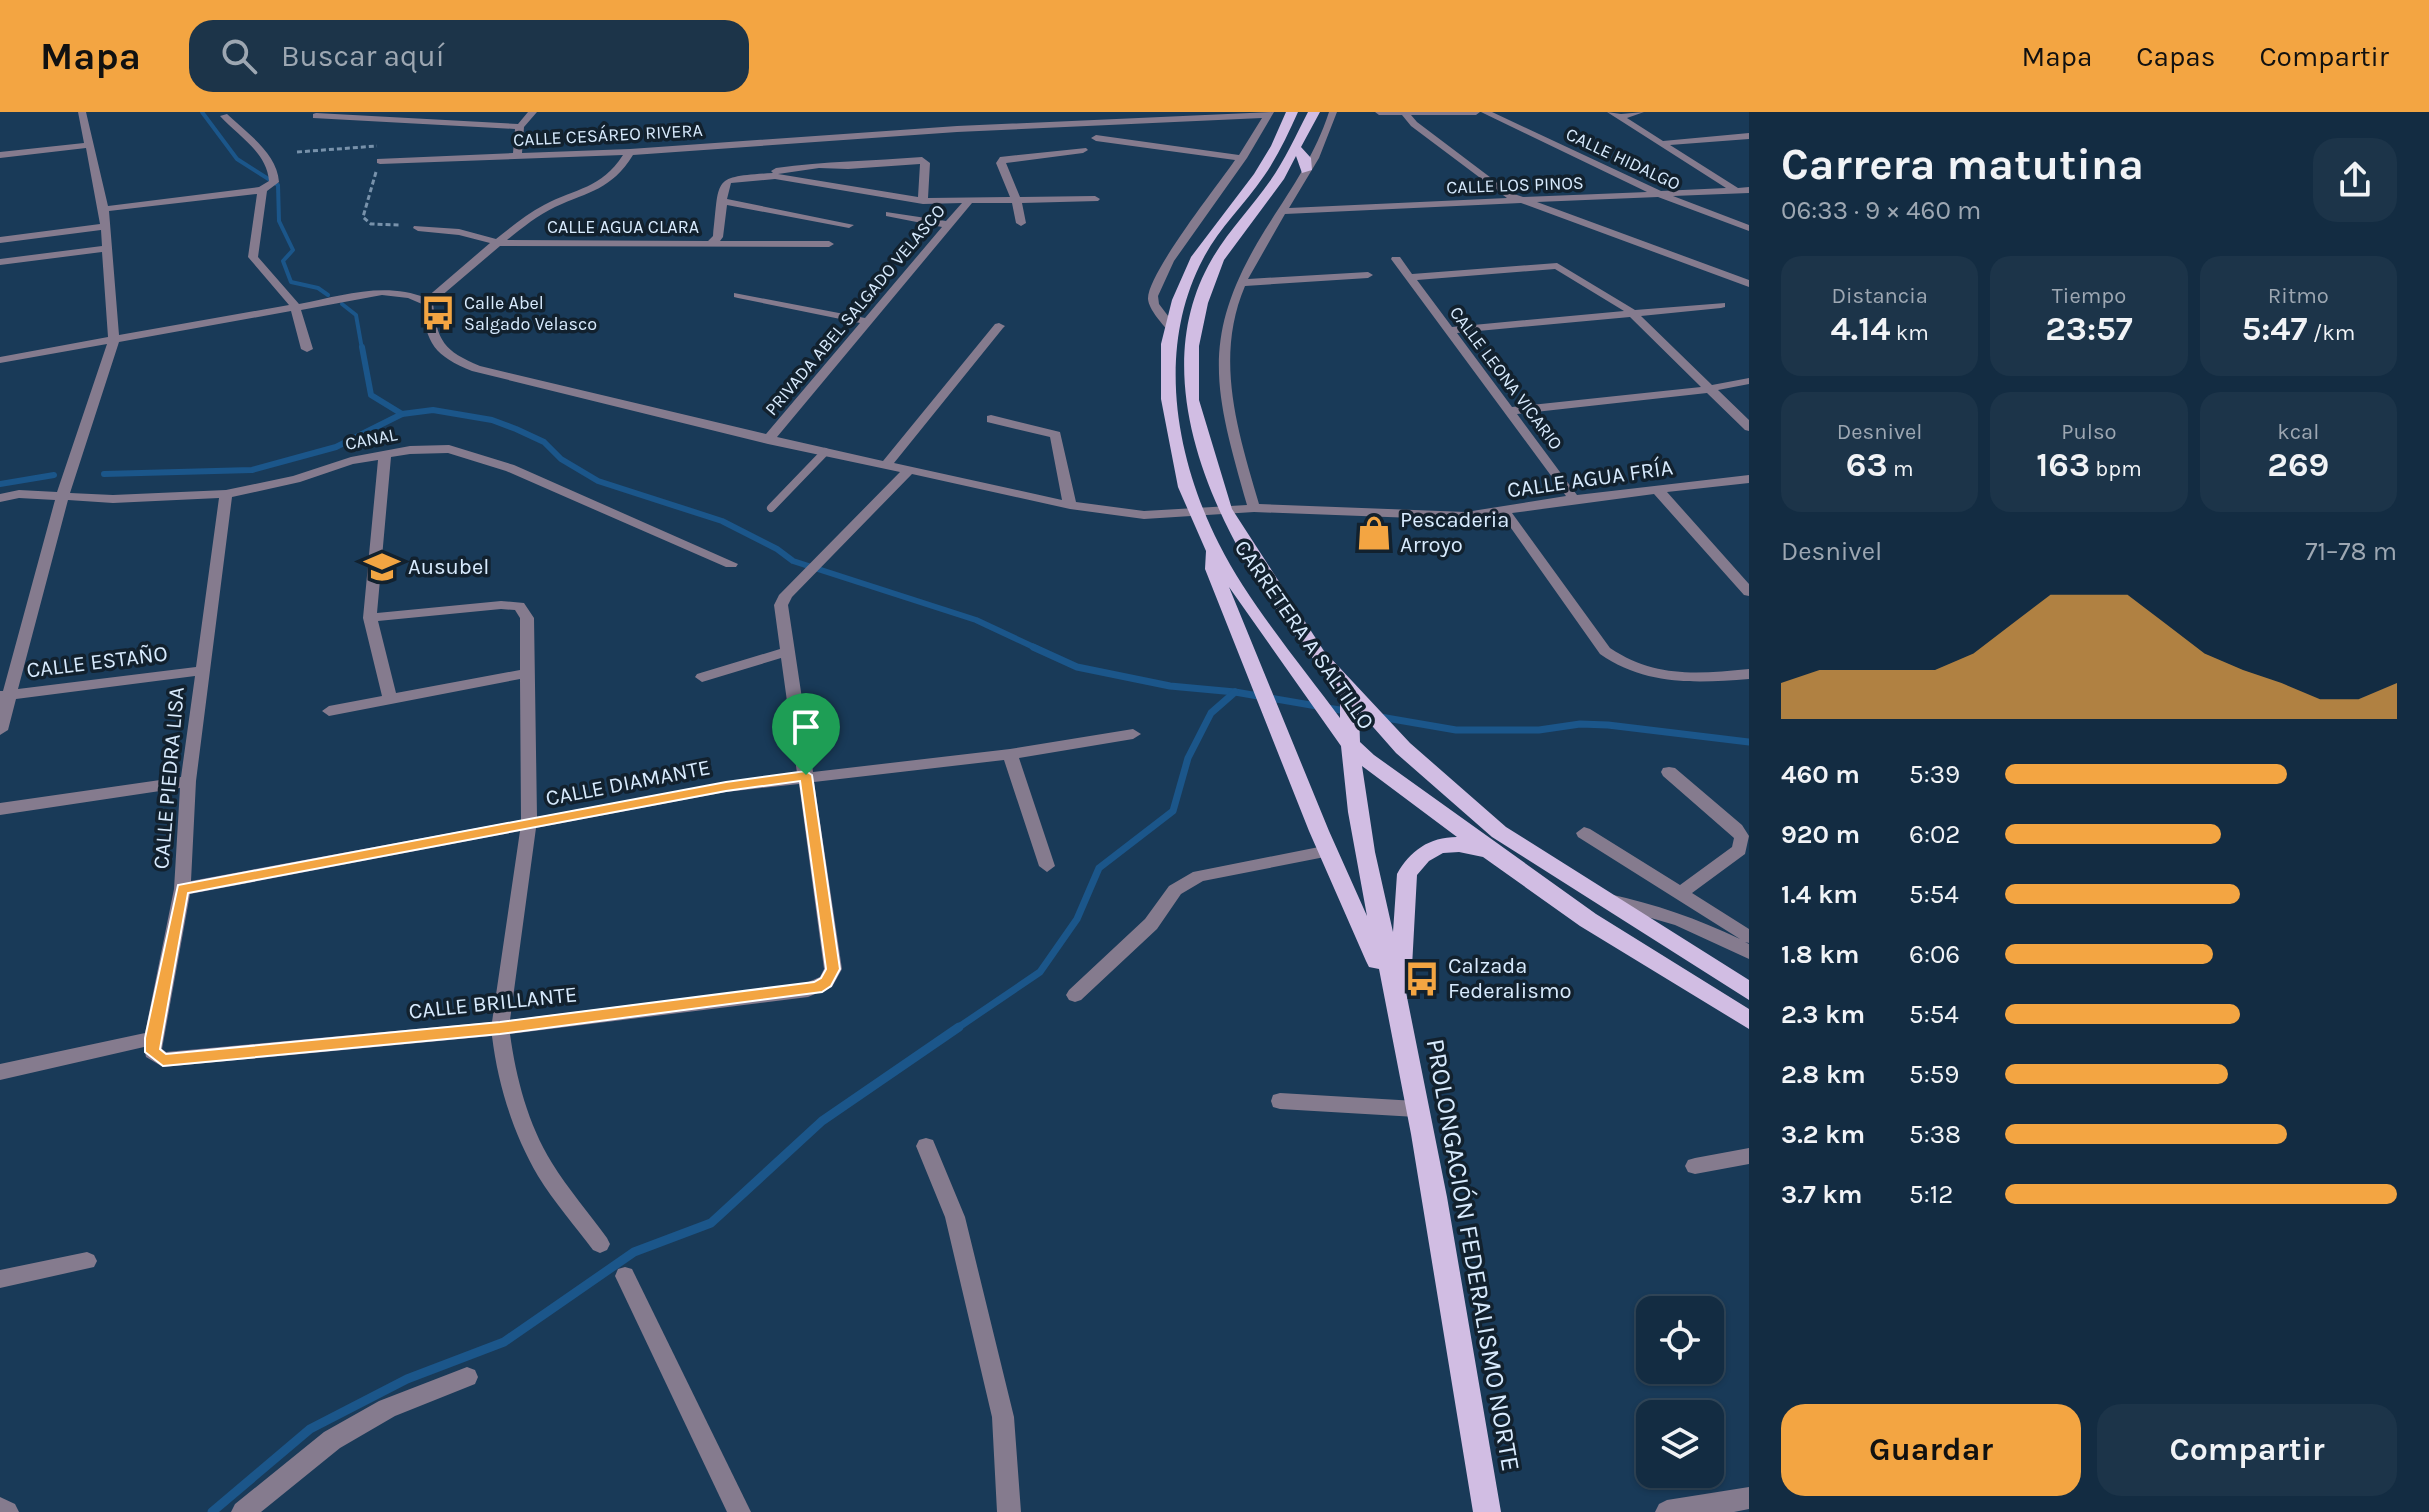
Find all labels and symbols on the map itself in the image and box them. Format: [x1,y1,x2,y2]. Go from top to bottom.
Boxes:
street label: CALLE CESÁREO RIVERA [513,118,703,151]
street label: CALLE HIDALGO [1562,123,1684,195]
street label: CALLE LOS PINOS [1446,172,1584,198]
street label: PRIVADA ABEL SALGADO VELASCO [760,200,950,420]
street label: CALLE AGUA CLARA [547,216,699,238]
place label: Calle Abel Salgado Velasco [464,292,597,335]
bus stop icon: Calle Abel Salgado Velasco [419,294,457,332]
street label: CALLE LEONA VICARIO [1445,302,1567,454]
street label: CANAL [343,423,399,455]
street label: CALLE AGUA FRÍA [1505,453,1675,504]
place label: Pescaderia Arroyo [1400,507,1509,558]
shop icon: Pescaderia Arroyo [1355,514,1393,552]
street label: CARRETERA A SALTILLO [1229,535,1379,735]
school or university icon: Ausubel [363,548,401,586]
place label: Ausubel [408,554,489,580]
street label: CALLE ESTAÑO [25,640,169,684]
street label: CALLE PIEDRA LISA [148,685,190,870]
pin [772,693,840,775]
street label: CALLE DIAMANTE [543,754,713,812]
place label: Calzada Federalismo [1448,953,1572,1004]
bus stop icon: Calzada Federalismo [1403,960,1441,998]
street label: CALLE BRILLANTE [407,981,579,1025]
street label: PROLONGACIÓN FEDERALISMO NORTE [1420,1036,1527,1474]

